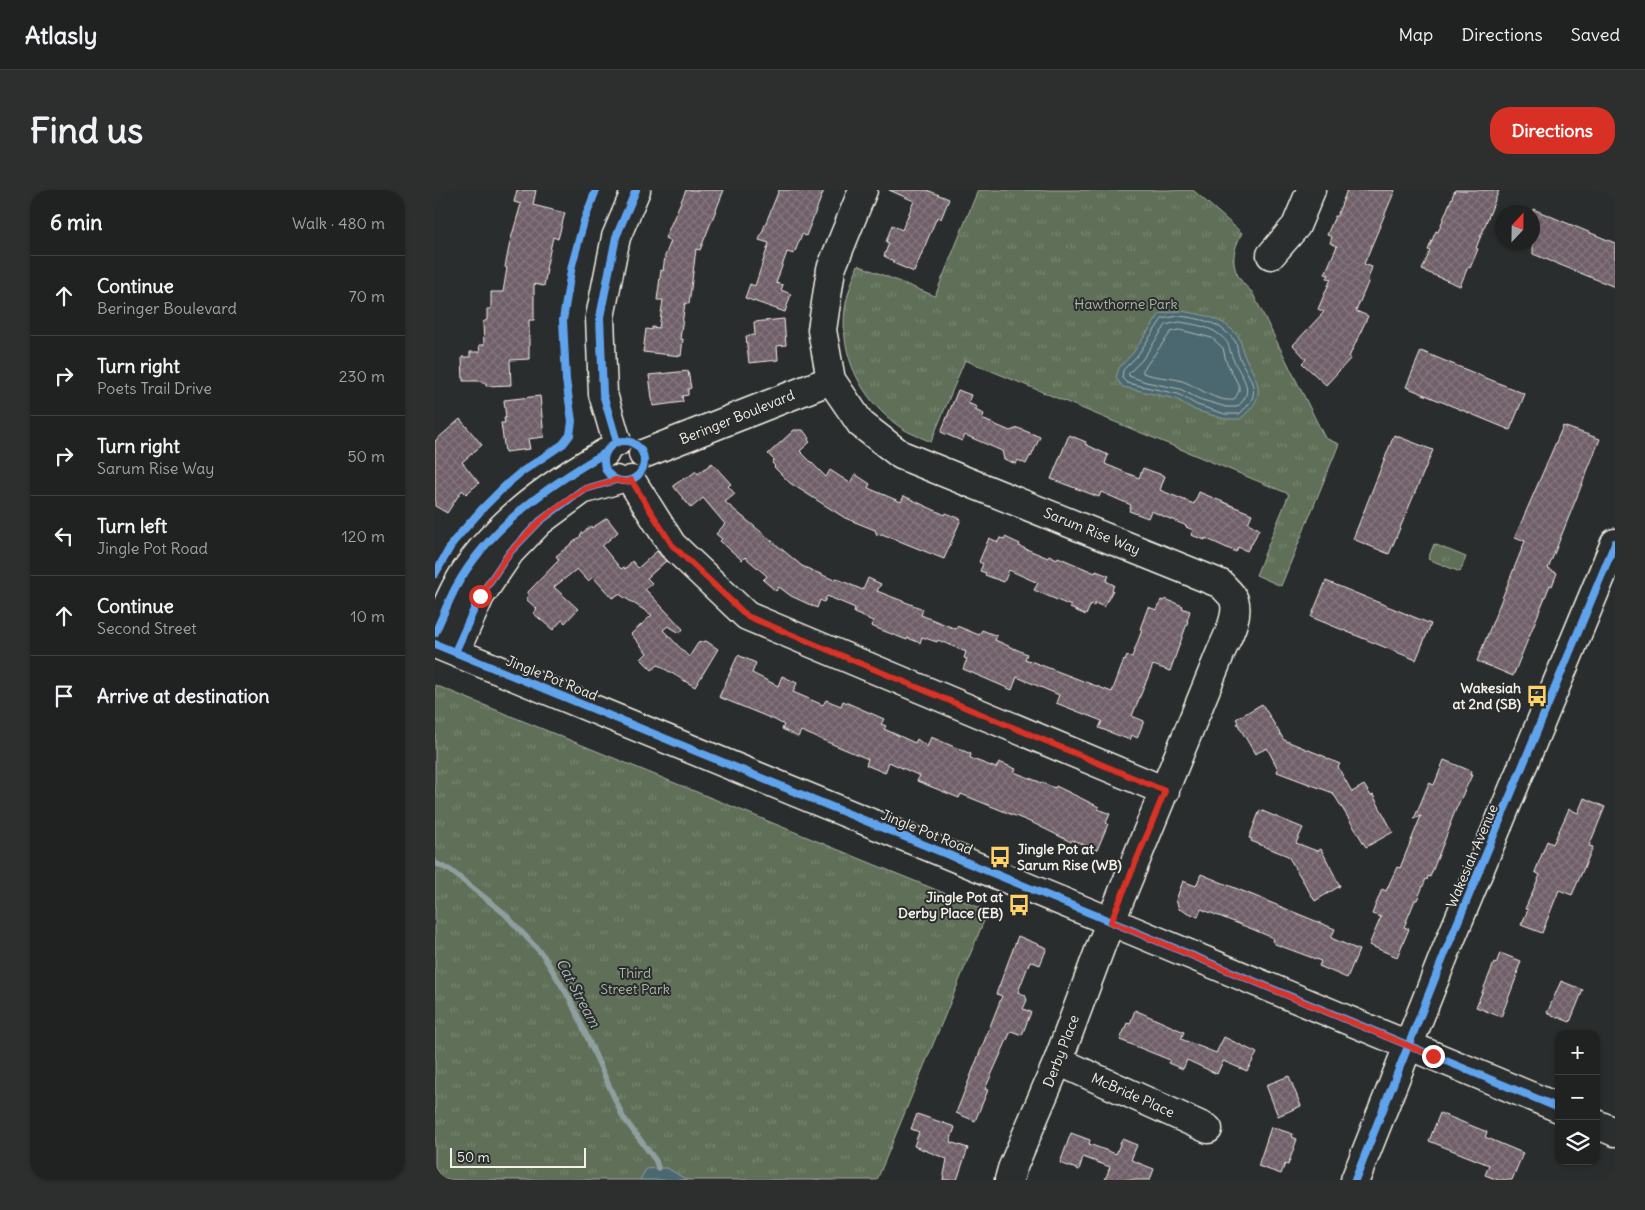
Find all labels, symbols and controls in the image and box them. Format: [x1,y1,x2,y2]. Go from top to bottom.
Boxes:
text: Atlasly [25,20,97,50]
text: Map [1398,23,1433,46]
text: Directions [1461,23,1543,46]
text: Saved [1571,23,1620,46]
button: Directions [1490,107,1615,154]
text: Find us [30,108,143,152]
north arrow [1495,205,1540,250]
text: 6 min [50,209,102,236]
text: Walk · 480 m [292,213,385,233]
text: Continue [97,274,174,298]
icon: ahead [50,282,78,310]
text: 70 m [349,286,385,306]
park label: Hawthorne Park [1074,295,1178,313]
text: Beringer Boulevard [97,298,237,318]
text: Turn right [97,354,180,378]
icon: right [50,362,78,390]
text: 230 m [339,366,385,386]
text: Poets Trail Drive [97,378,212,398]
street label: Beringer Boulevard [677,386,797,448]
text: Turn right [97,434,180,458]
icon: right [50,442,78,470]
text: 50 m [347,446,385,466]
text: Sarum Rise Way [97,458,214,478]
street label: Sarum Rise Way [1041,503,1143,559]
text: Turn left [97,514,167,538]
icon: left [50,522,78,550]
text: 120 m [342,526,385,546]
text: Jingle Pot Road [97,538,208,558]
route start [469,585,492,608]
text: Continue [97,594,174,618]
icon: ahead [50,602,78,630]
text: 10 m [350,606,385,626]
text: Second Street [97,618,197,638]
street label: Jingle Pot Road [504,651,600,705]
place label: Wakesiah at 2nd (SB) [1452,679,1521,713]
icon: arrive [50,682,78,710]
bus stop icon: Wakesiah at 2nd (SB) [1524,683,1550,709]
text: Arrive at destination [97,684,270,708]
street label: Wakesiah Avenue [1442,802,1502,910]
street label: Jingle Pot Road [879,805,975,859]
place label: Jingle Pot at Sarum Rise (WB) [1017,840,1122,874]
bus stop icon: Jingle Pot at Sarum Rise (WB) [987,844,1013,870]
place label: Jingle Pot at Derby Place (EB) [898,888,1003,922]
bus stop icon: Jingle Pot at Derby Place (EB) [1006,892,1032,918]
water label: Cat Stream [552,955,605,1031]
park label: Third Street Park [600,964,670,998]
street label: Derby Place [1039,1012,1083,1090]
map controls [1555,1030,1600,1165]
button: + [1555,1030,1600,1075]
route end [1422,1045,1445,1068]
street label: McBride Place [1089,1069,1177,1121]
button: − [1555,1075,1600,1120]
button: layers [1555,1120,1600,1165]
scale bar [450,1145,586,1168]
text: 50 m [457,1148,490,1166]

